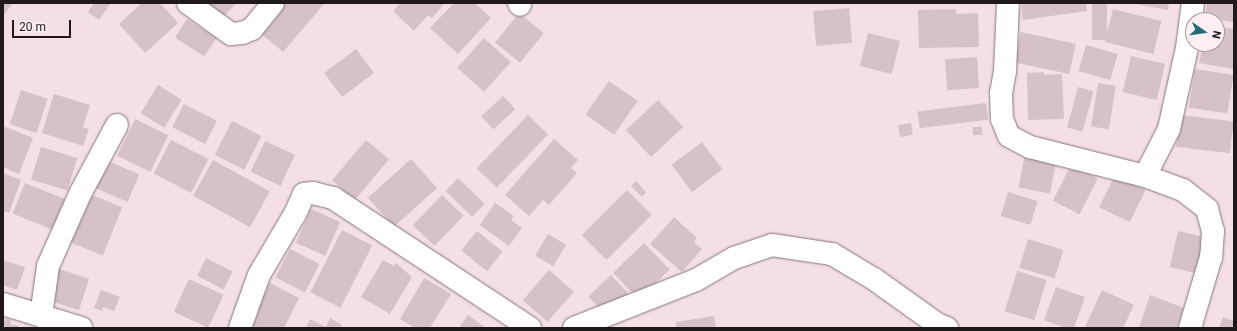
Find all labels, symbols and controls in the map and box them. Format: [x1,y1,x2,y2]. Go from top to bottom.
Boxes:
scale bar [14,12,73,38]
north arrow [1185,12,1225,52]
text: 20 m [19,20,46,34]
text: N [1209,29,1223,40]

